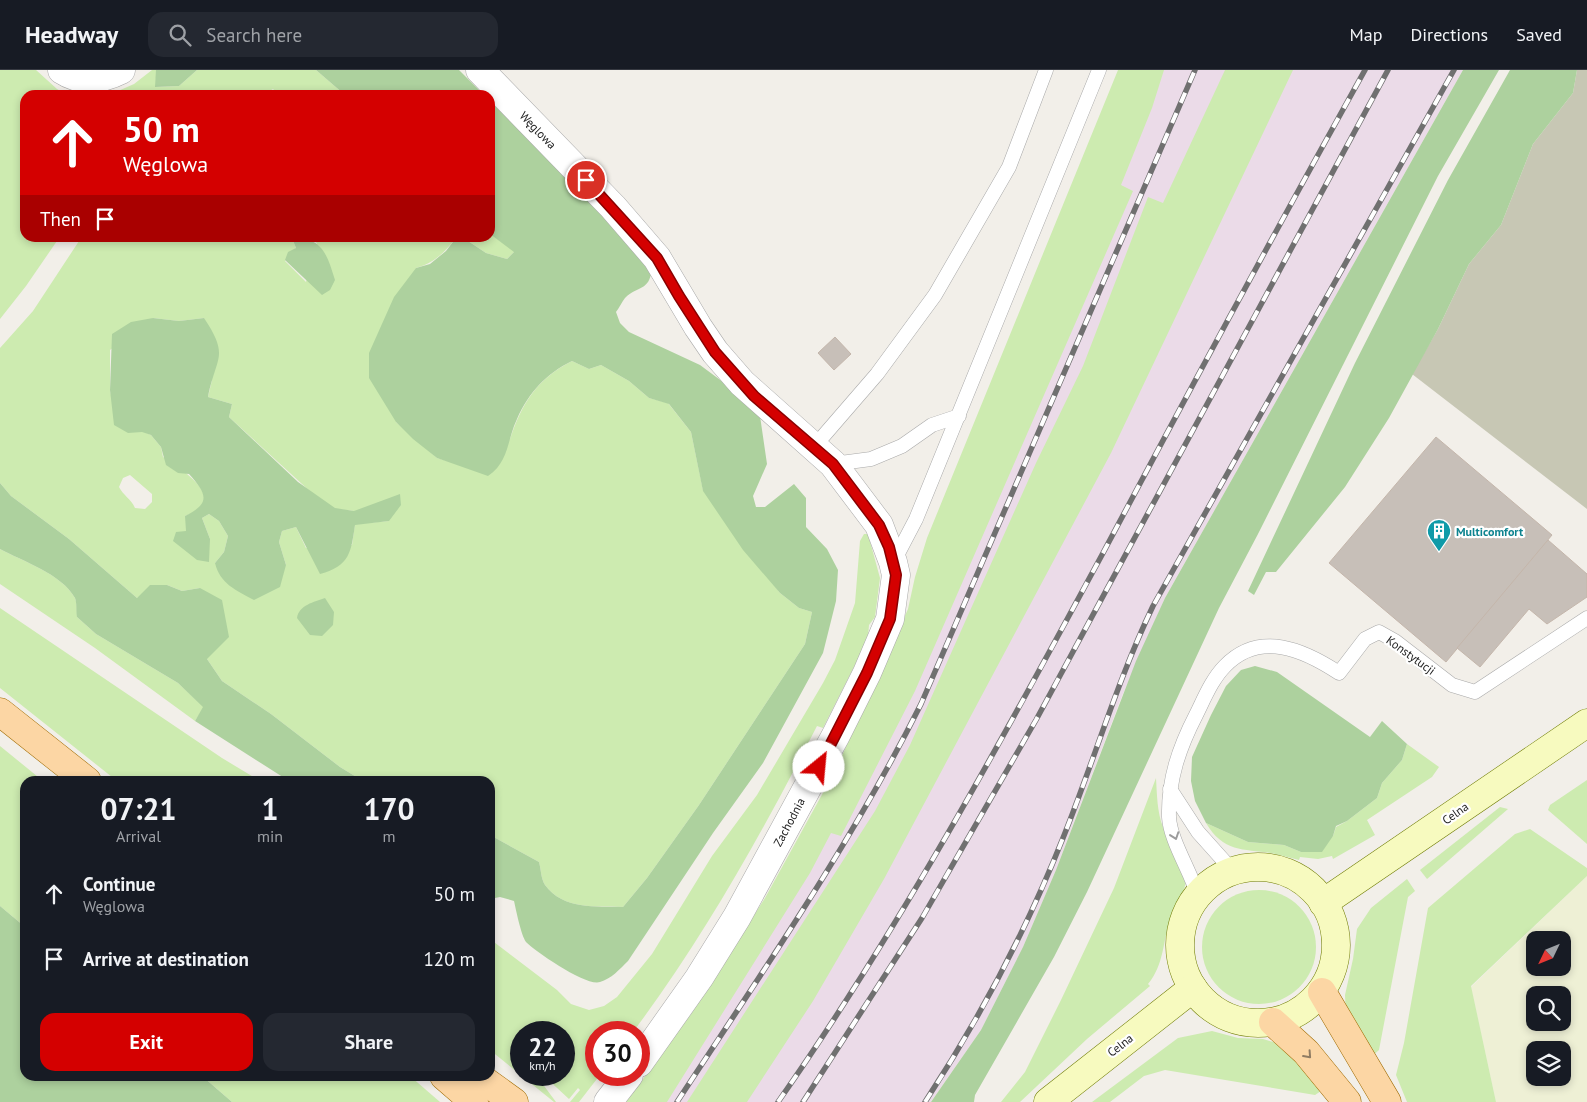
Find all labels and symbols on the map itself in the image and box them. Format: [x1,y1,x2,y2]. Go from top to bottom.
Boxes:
street label: Węglowa [516,108,560,152]
pin [565,159,607,201]
building icon: Multicomfort [1426,518,1452,552]
place label: Multicomfort [1456,524,1524,539]
street label: Konstytucji [1384,632,1438,678]
position arrow [792,740,844,792]
street label: Zachodnia [770,795,808,849]
street label: Celna [1439,799,1471,827]
one-way arrow [1169,832,1179,840]
north arrow [1526,931,1571,976]
speed limit sign: 30 [585,1021,650,1086]
street label: Celna [1104,1030,1136,1060]
one-way arrow [1302,1049,1311,1058]

